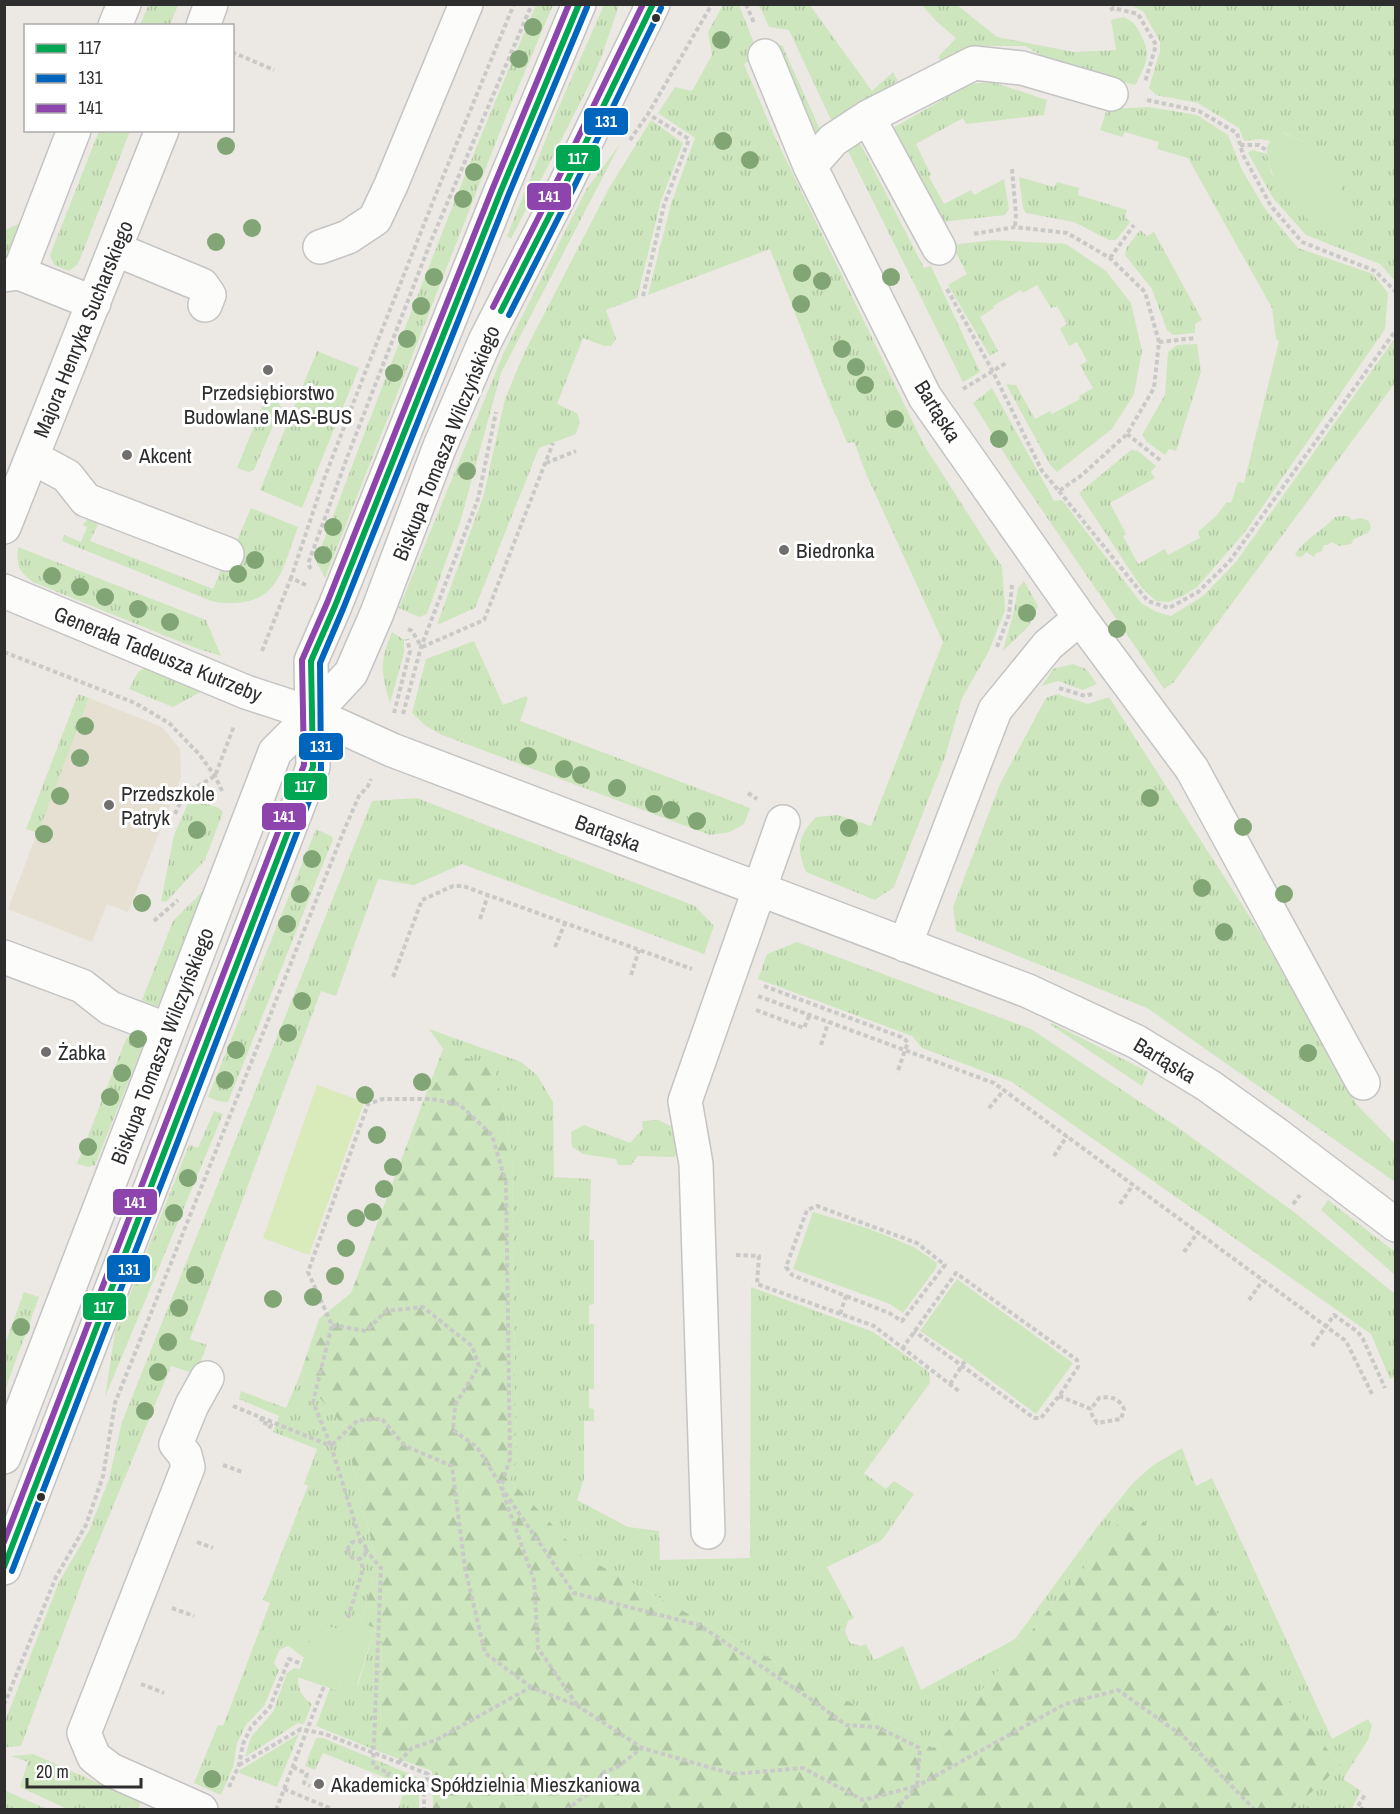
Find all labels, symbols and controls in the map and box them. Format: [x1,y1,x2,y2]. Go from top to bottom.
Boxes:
unlabelled marker [650,12,662,24]
legend [24,24,234,132]
text: 117 [78,35,102,60]
text: 131 [78,65,103,90]
text: 141 [78,95,103,120]
line badge: 131 [583,107,629,136]
text: 131 [595,110,618,132]
line badge: 117 [555,144,601,172]
text: 117 [567,147,589,169]
line badge: 141 [526,182,572,211]
text: 141 [538,185,561,207]
street label: Majora Henryka Sucharskiego [26,216,140,442]
street label: Biskupa Tomasza Wilczyńskiego [385,321,507,565]
marker: Przedsiębiorstwo Budowlane MAS-BUS [261,363,275,377]
street label: Bartąska [908,374,969,448]
place label: Przedsiębiorstwo Budowlane MAS-BUS [184,378,352,431]
place label: Akcent [138,441,192,470]
marker: Akcent [120,448,134,462]
place label: Biedronka [796,536,875,565]
marker: Biedronka [777,543,791,557]
street label: Generała Tadeusza Kutrzeby [50,599,267,709]
line badge: 131 [298,732,344,761]
text: 131 [310,735,333,757]
line badge: 117 [283,772,328,801]
text: 117 [294,775,316,797]
place label: Przedszkole Patryk [121,779,215,832]
marker: Przedszkole Patryk [102,798,116,812]
line badge: 141 [261,802,307,831]
text: 141 [273,805,296,827]
street label: Bartąska [571,807,645,859]
street label: Biskupa Tomasza Wilczyńskiego [103,923,221,1169]
street label: Bartąska [1128,1030,1202,1090]
place label: Żabka [58,1038,106,1067]
marker: Żabka [39,1045,53,1059]
line badge: 141 [112,1188,158,1216]
text: 141 [124,1191,147,1213]
line badge: 131 [106,1254,151,1283]
text: 131 [118,1258,141,1280]
line badge: 117 [82,1292,127,1321]
text: 117 [93,1296,115,1318]
unlabelled marker [35,1491,47,1503]
scale bar [27,1751,141,1789]
text: 20 m [36,1759,69,1784]
place label: Akademicka Spółdzielnia Mieszkaniowa [330,1770,641,1799]
marker: Akademicka Spółdzielnia Mieszkaniowa [312,1777,326,1791]

